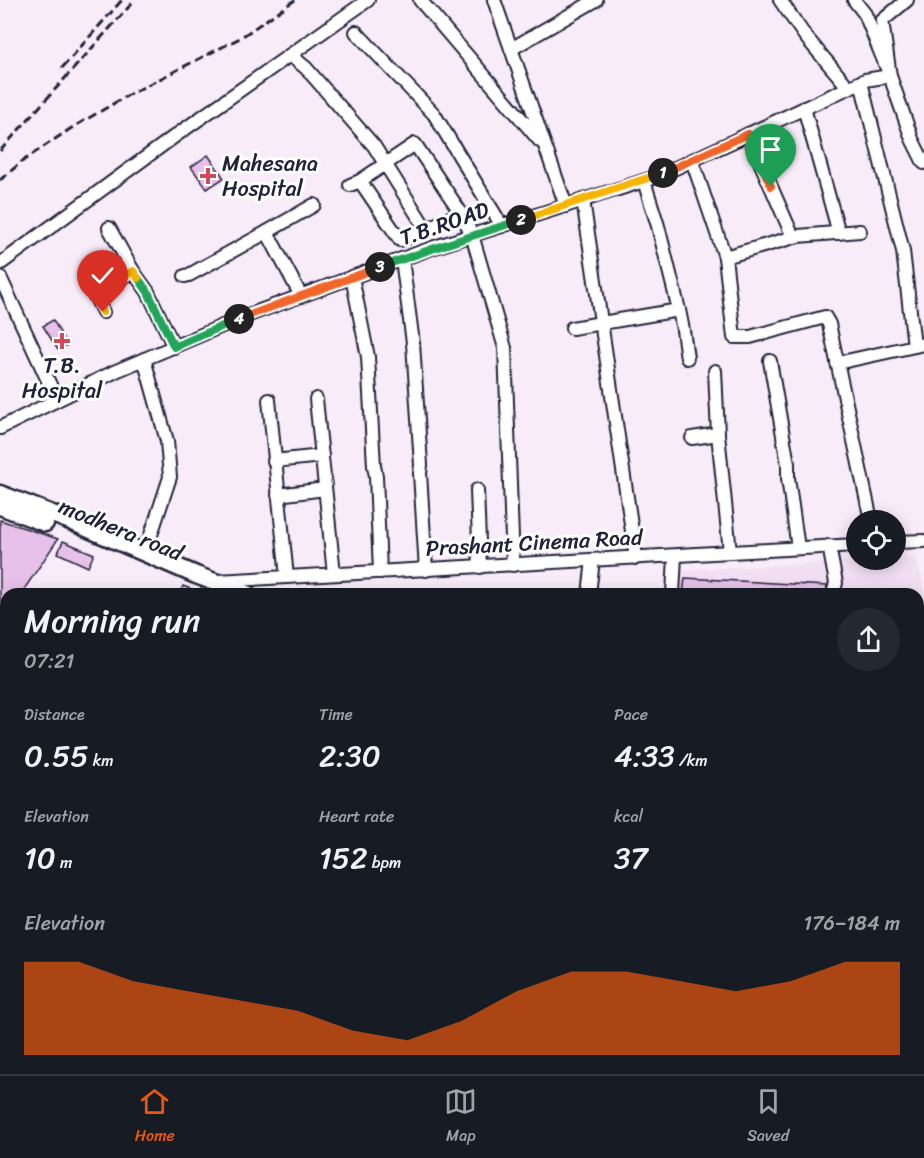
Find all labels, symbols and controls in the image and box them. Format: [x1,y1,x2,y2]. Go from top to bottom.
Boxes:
pin [745,124,796,186]
icon: arrive [754,133,787,166]
place label: Mahesana Hospital [222,144,318,208]
pin: 1 [648,158,678,188]
text: 1 [660,158,666,187]
marker: Mahesana Hospital [199,167,217,185]
street label: T.B.ROAD [394,190,495,257]
pin: 2 [506,205,536,235]
text: 2 [516,205,526,234]
pin [77,250,128,312]
pin: 3 [365,252,395,282]
text: 3 [376,252,384,281]
icon: check [86,259,119,292]
pin: 4 [224,304,254,334]
text: 4 [234,304,244,333]
marker: T.B. Hospital [53,332,71,350]
place label: T.B. Hospital [22,346,103,410]
street label: modhera road [53,487,190,573]
map controls [846,510,906,570]
button: locate [846,510,906,570]
street label: Prashant Cinema Road [425,517,645,568]
text: Morning run [24,592,200,650]
button: share [837,608,900,671]
text: 07:21 [24,644,74,679]
text: Distance [24,700,85,729]
text: Time [319,700,353,729]
text: Pace [614,700,648,729]
text: 0.55 [24,729,89,783]
text: 2:30 [319,729,381,783]
text: 4:33 [614,729,675,783]
text: km [89,746,114,775]
text: /km [675,746,708,775]
text: Elevation [24,802,89,831]
text: Heart rate [319,802,394,831]
text: kcal [614,802,643,831]
text: 10 [24,831,56,885]
text: 152 [319,831,368,885]
text: 37 [614,831,648,885]
text: m [56,848,72,877]
text: bpm [368,848,401,877]
text: Elevation [24,906,105,941]
text: 176–184 m [804,906,900,941]
tab: Home [135,1085,175,1150]
tab: Map [444,1085,477,1150]
tab: Saved [747,1085,789,1150]

